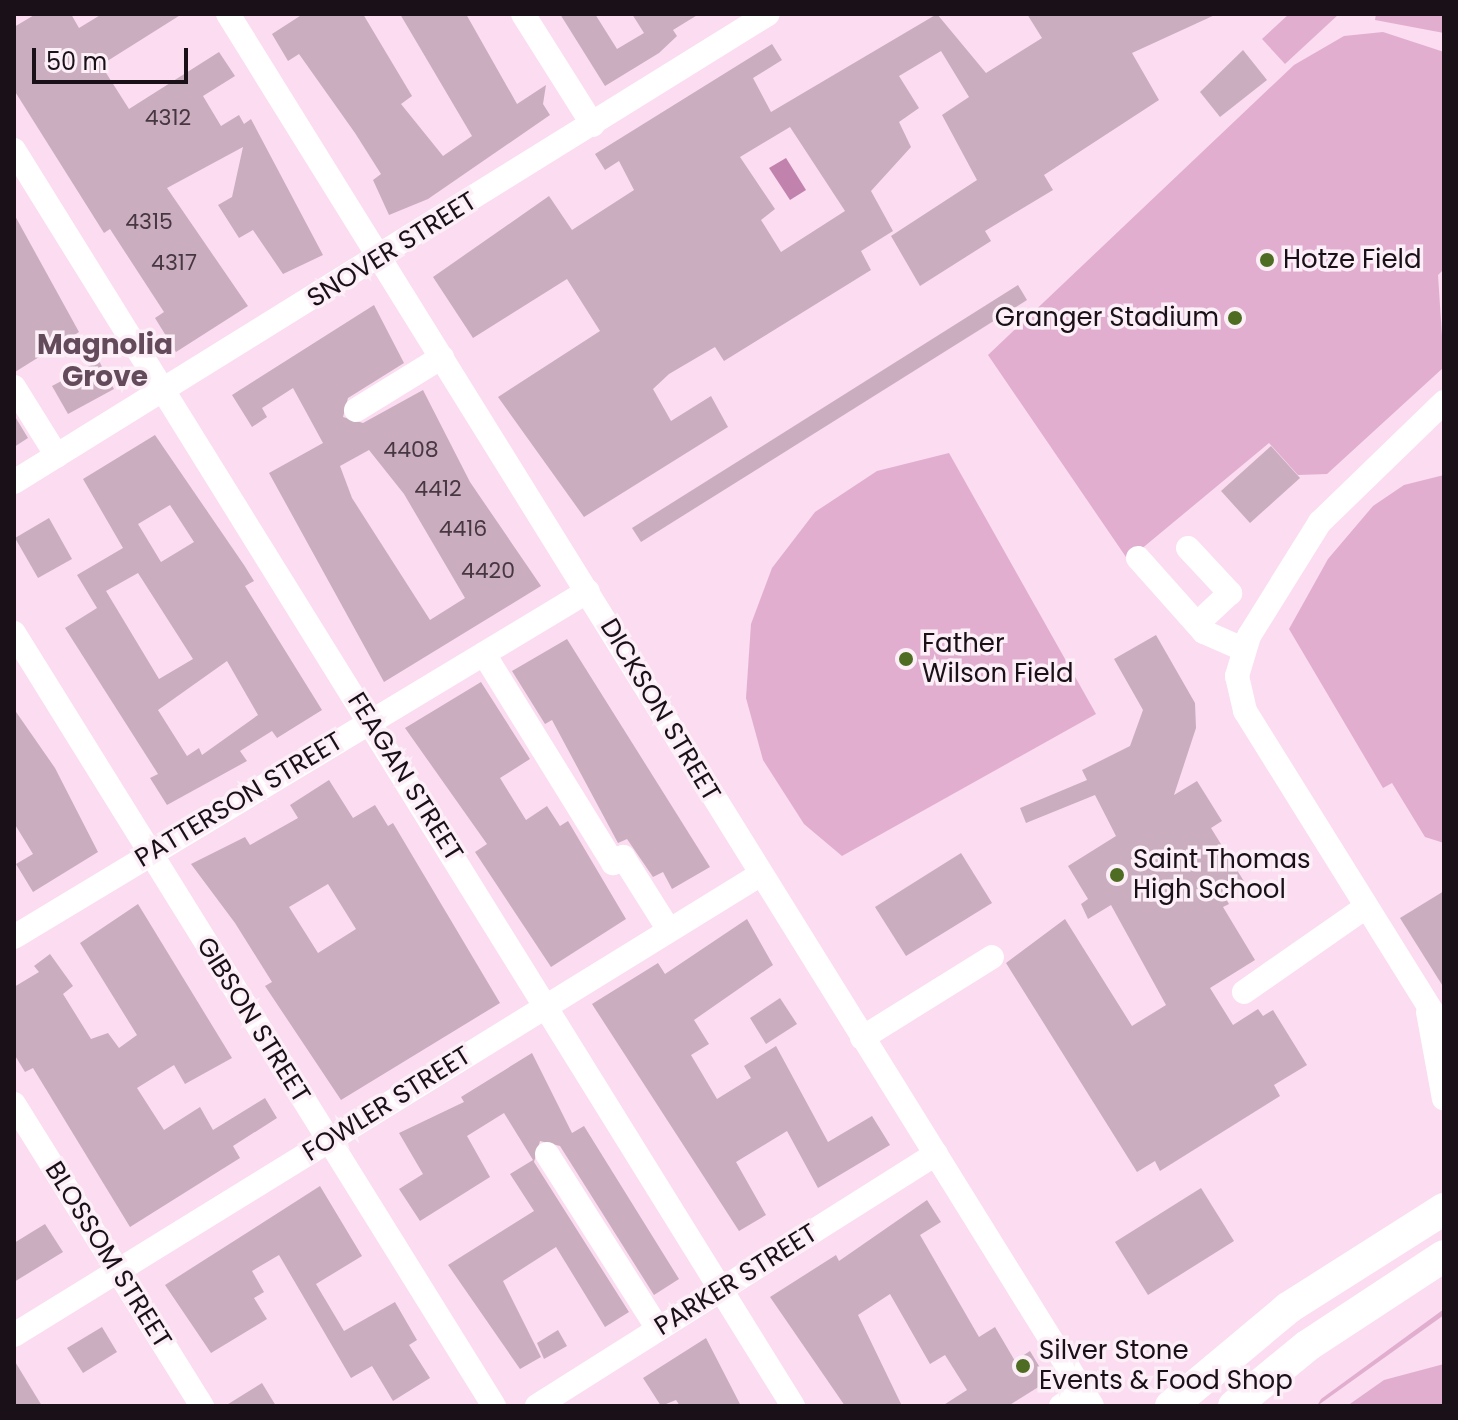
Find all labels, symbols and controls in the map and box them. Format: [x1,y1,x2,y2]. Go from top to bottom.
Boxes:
scale bar [36,32,192,82]
text: 50 m [46,45,107,78]
house number: 4312 [145,105,191,131]
street label: SNOVER STREET [302,185,482,315]
house number: 4315 [125,209,173,235]
place label: Hotze Field [1283,244,1422,276]
house number: 4317 [151,250,197,276]
marker: Hotze Field [1258,251,1276,269]
place label: Granger Stadium [995,302,1219,334]
marker: Granger Stadium [1226,309,1244,327]
district label: Magnolia Grove [37,328,173,394]
house number: 4408 [383,437,439,463]
house number: 4412 [414,476,462,502]
house number: 4416 [439,516,487,542]
house number: 4420 [461,558,515,584]
street label: DICKSON STREET [593,613,727,807]
place label: Father Wilson Field [922,628,1074,690]
marker: Father Wilson Field [897,650,915,668]
street label: FEAGAN STREET [341,687,469,867]
street label: PATTERSON STREET [130,726,348,874]
place label: Saint Thomas High School [1133,844,1311,906]
marker: Saint Thomas High School [1108,866,1126,884]
street label: GIBSON STREET [190,931,316,1109]
street label: FOWLER STREET [297,1040,477,1168]
street label: BLOSSOM STREET [38,1156,178,1354]
street label: PARKER STREET [649,1218,823,1342]
place label: Silver Stone Events & Food Shop [1039,1335,1293,1396]
marker: Silver Stone Events & Food Shop [1014,1357,1032,1375]

